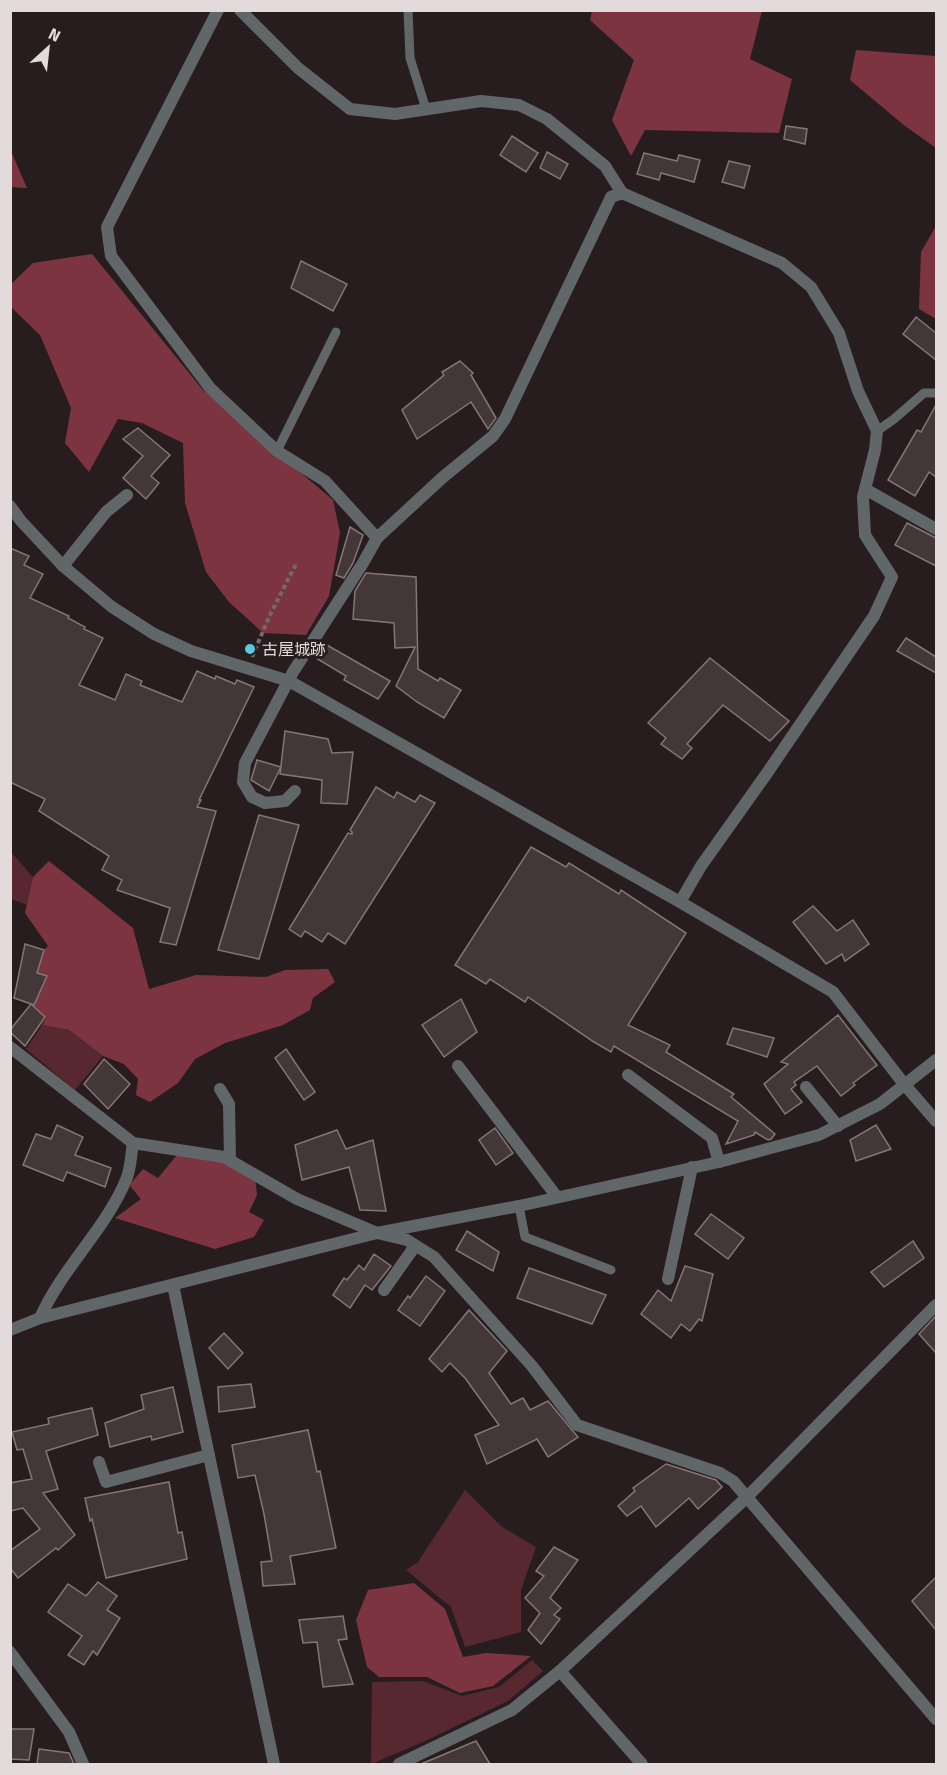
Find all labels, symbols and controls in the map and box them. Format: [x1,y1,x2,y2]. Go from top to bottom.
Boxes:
north arrow [18,18,78,78]
text: N [46,24,64,46]
place label: 古屋城跡 [262,640,326,659]
marker: 古屋城跡 [243,642,257,656]

